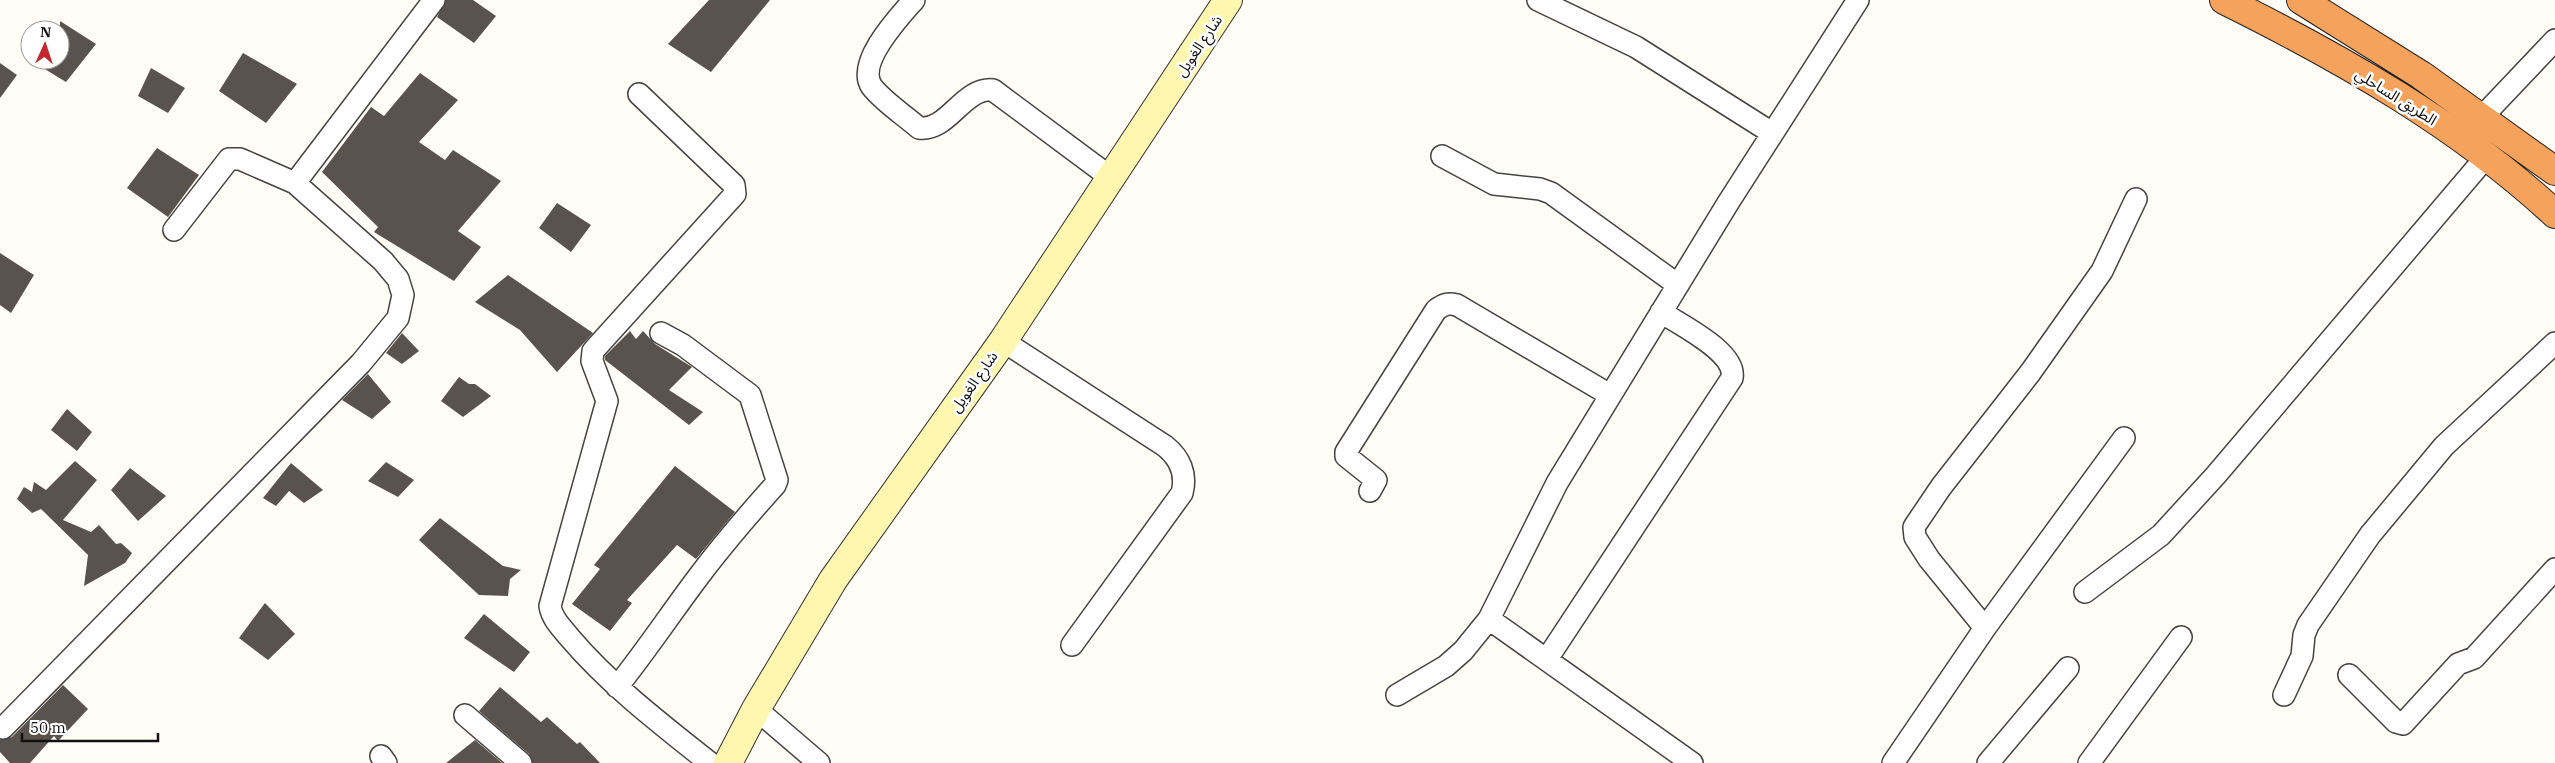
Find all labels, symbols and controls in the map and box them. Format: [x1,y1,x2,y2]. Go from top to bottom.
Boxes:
street label: شارع الغويل [1171,11,1229,82]
north arrow [20,20,70,70]
text: N [40,23,52,41]
street label: الطريق الساحلي [2351,64,2441,131]
street label: شارع الغويل [946,347,1004,418]
scale bar [22,710,159,742]
text: 50 m [30,718,66,737]

